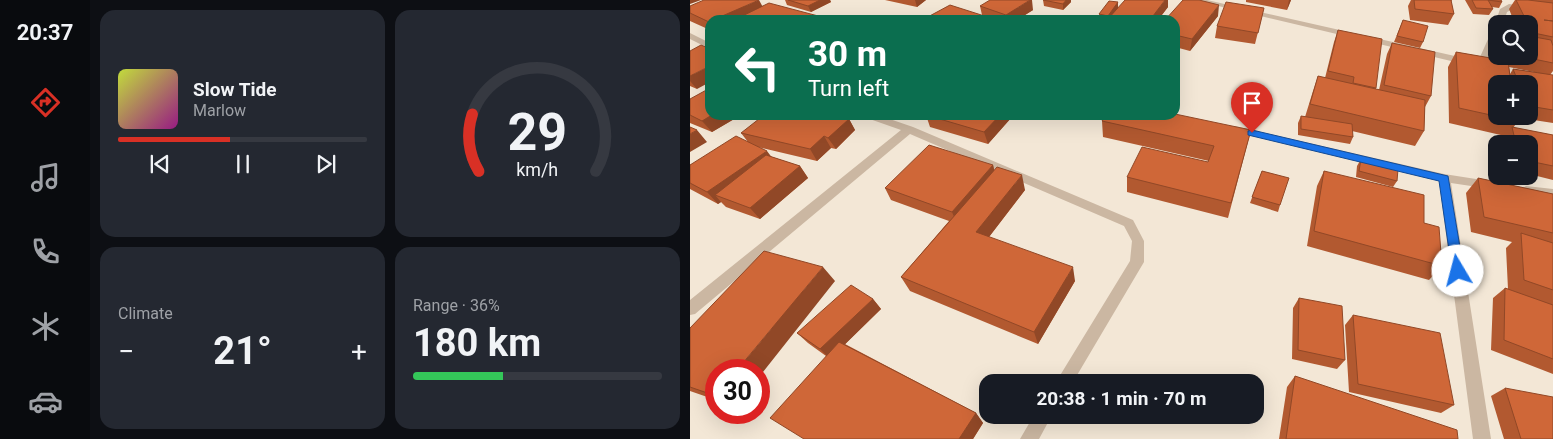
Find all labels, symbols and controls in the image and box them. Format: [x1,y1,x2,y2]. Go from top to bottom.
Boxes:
map controls [1488,15,1538,185]
button: search [1488,15,1538,65]
text: 20:37 [17,20,73,45]
text: 30 m [808,34,887,75]
icon: left [725,35,790,100]
button: + [1488,75,1538,125]
text: Turn left [808,76,889,101]
text: Slow Tide [193,78,276,101]
pin [1231,82,1273,133]
icon: directions [28,85,63,120]
icon: arrive [1238,89,1266,117]
text: Marlow [193,101,246,120]
text: 29 [508,102,567,163]
button: − [1488,135,1538,185]
icon: previous [146,150,174,178]
icon: pause [229,150,257,178]
icon: next [312,150,340,178]
text: km/h [517,159,558,180]
icon: music [28,160,63,195]
icon: phone [28,234,63,269]
position arrow [1431,244,1483,296]
text: Range · 36% [413,296,500,315]
text: Climate [118,304,173,323]
icon: climate [28,309,63,344]
text: 180 km [413,321,541,365]
text: 21° [213,329,272,373]
text: − [118,335,134,368]
text: + [351,335,367,368]
speed limit sign: 30 [705,359,770,424]
icon: car [28,384,63,419]
text: 20:38 · 1 min · 70 m [1036,387,1207,410]

